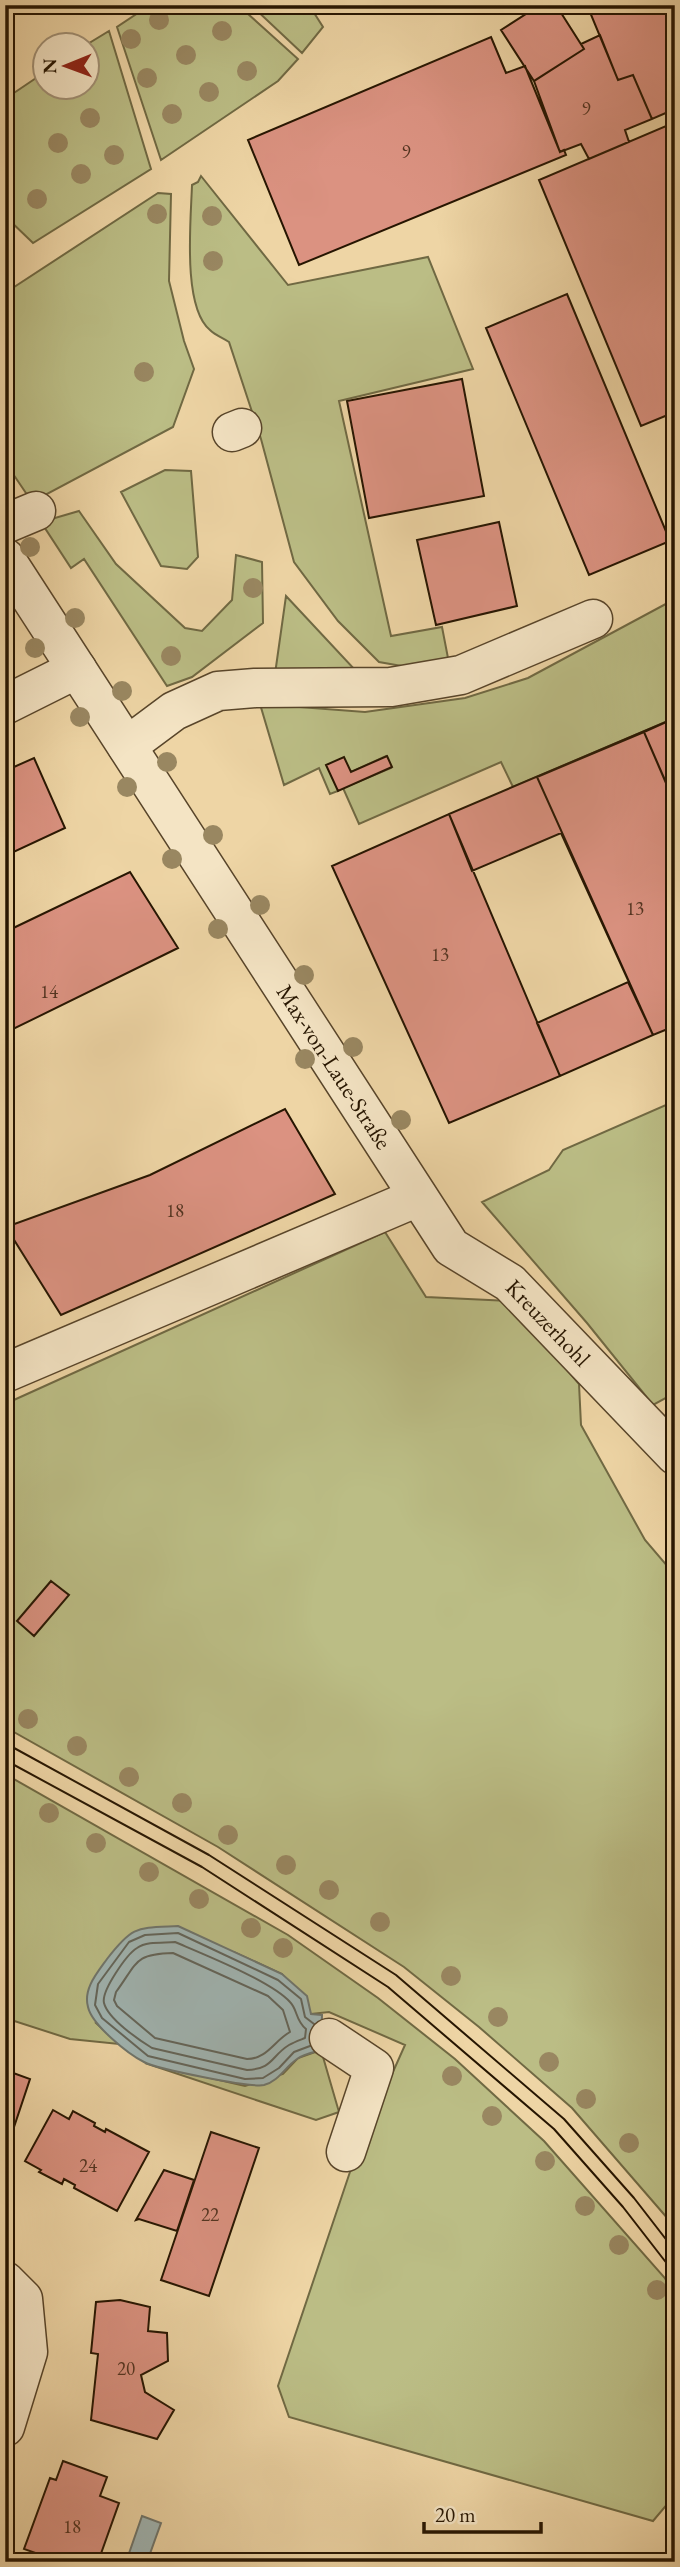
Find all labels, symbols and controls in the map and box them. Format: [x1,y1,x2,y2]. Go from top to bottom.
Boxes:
north arrow [32,32,102,102]
text: N [37,58,62,74]
house number: 9 [581,96,591,121]
house number: 9 [401,139,411,164]
house number: 13 [626,896,644,921]
house number: 13 [431,942,449,967]
house number: 14 [40,979,59,1004]
street label: Max-von-Laue-Straße [270,979,399,1155]
house number: 18 [166,1198,184,1223]
street label: Kreuzerhohl [499,1273,597,1373]
house number: 24 [79,2153,98,2178]
house number: 22 [201,2202,219,2227]
house number: 20 [117,2356,135,2381]
scale bar [424,2490,542,2534]
text: 20 m [435,2501,476,2528]
house number: 18 [63,2514,81,2539]

